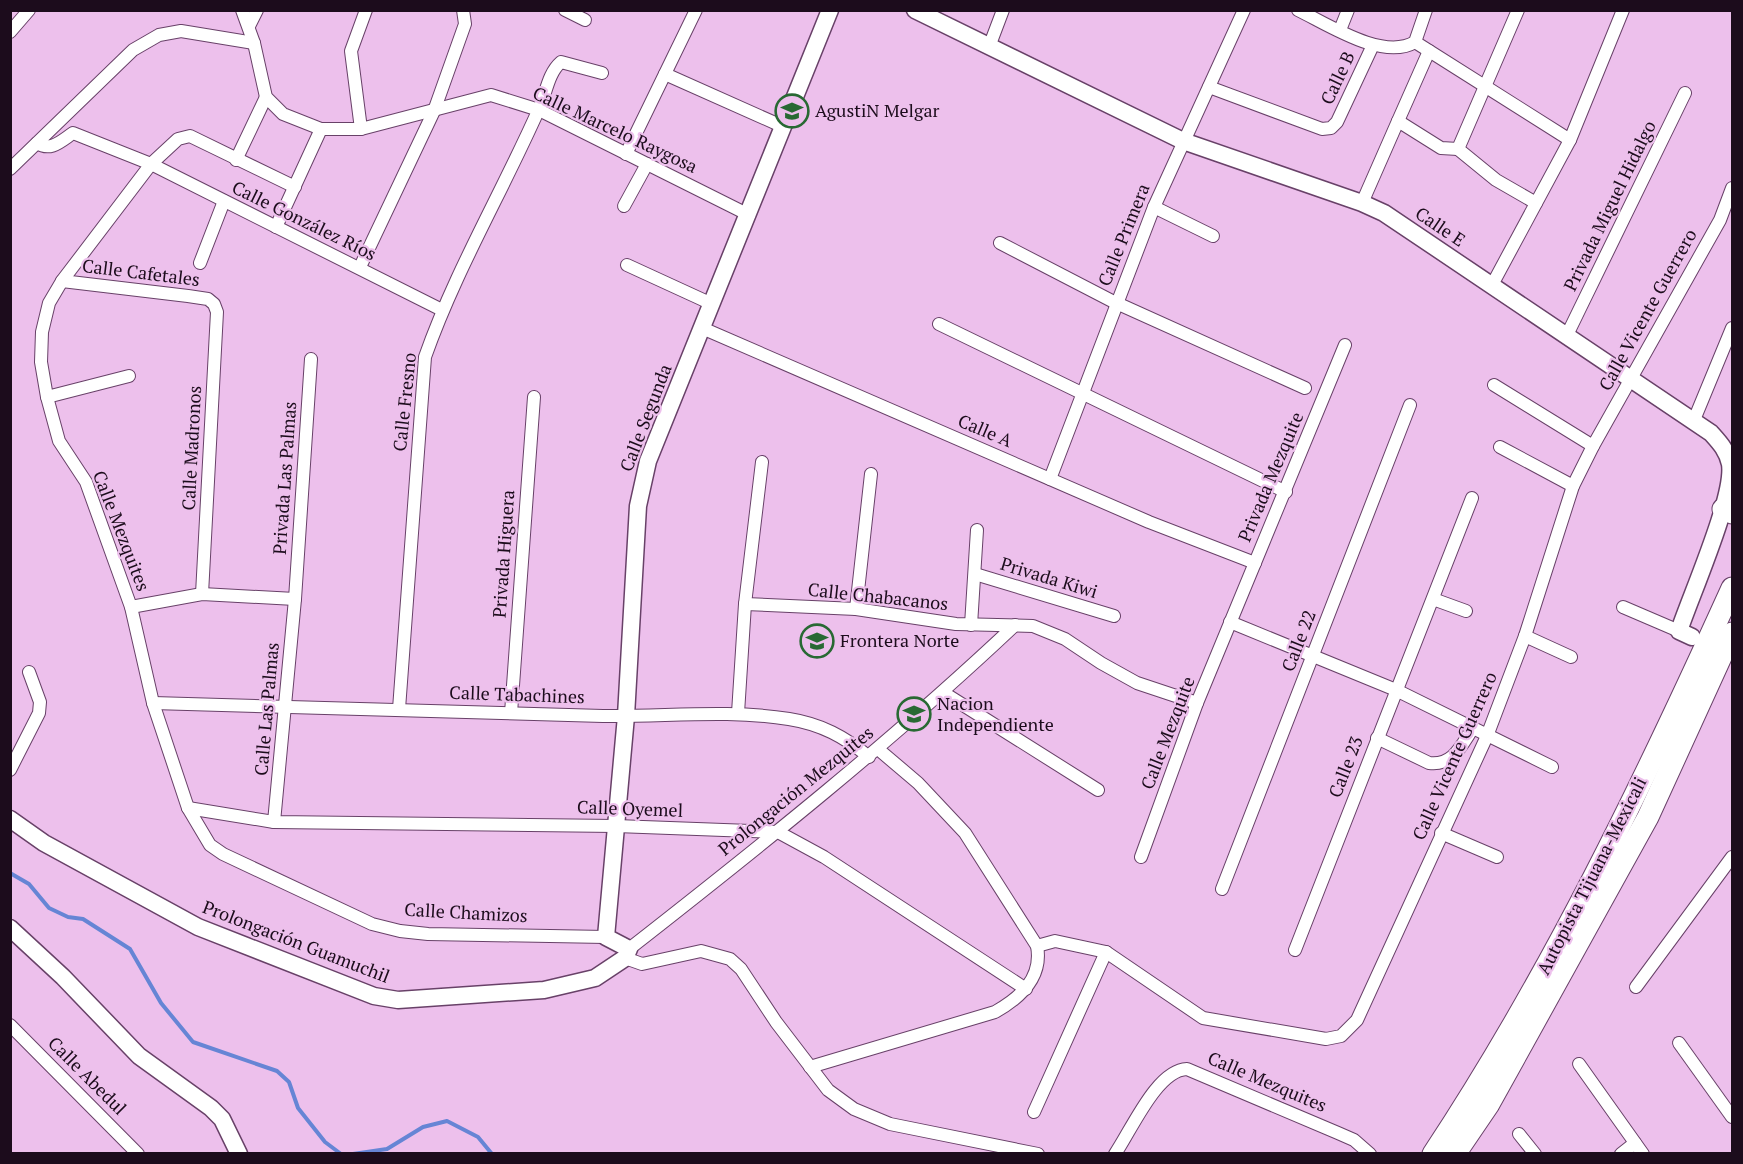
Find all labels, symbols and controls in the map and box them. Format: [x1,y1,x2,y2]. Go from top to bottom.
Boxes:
street label: Calle B [1314,47,1360,108]
street label: Calle Marcelo Raygosa [529,80,702,178]
school or university icon: AgustiN Melgar [774,93,810,129]
place label: AgustiN Melgar [815,98,940,122]
street label: Privada Miguel Hidalgo [1557,116,1661,295]
street label: Calle González Ríos [228,175,381,266]
street label: Calle Primera [1092,180,1155,289]
street label: Calle E [1411,201,1470,252]
street label: Calle Vicente Guerrero [1593,224,1702,395]
street label: Calle Cafetales [81,253,201,291]
street label: Calle Fresno [387,351,421,452]
street label: Calle Segunda [614,360,677,475]
street label: Calle Madronos [176,385,206,511]
street label: Privada Las Palmas [267,401,301,555]
street label: Calle A [955,408,1017,453]
street label: Privada Mezquite [1232,408,1308,545]
street label: Calle Mezquites [88,467,156,594]
street label: Privada Higuera [487,489,519,619]
street label: Privada Kiwi [998,551,1101,603]
street label: Calle Chabacanos [807,577,949,615]
street label: Calle 22 [1275,606,1321,675]
school or university icon: Frontera Norte [799,623,835,659]
place label: Frontera Norte [840,628,959,652]
street label: Calle Las Palmas [248,641,284,777]
street label: Calle Vicente Guerrero [1406,668,1502,843]
street label: Calle Mezquite [1134,673,1200,793]
street label: Calle Tabachines [449,680,585,708]
place label: Nacion Independiente [937,691,1054,736]
school or university icon: Nacion Independiente [896,696,932,732]
street label: Prolongación Mezquites [713,720,878,860]
street label: Calle 23 [1322,732,1368,801]
street label: Autopista Tijuana-Mexicali [1531,773,1651,978]
street label: Calle Oyemel [577,794,683,822]
street label: Prolongación Guamuchil [199,894,393,988]
street label: Calle Chamizos [404,897,528,927]
street label: Calle Abedul [43,1031,132,1120]
street label: Calle Mezquites [1204,1045,1331,1117]

